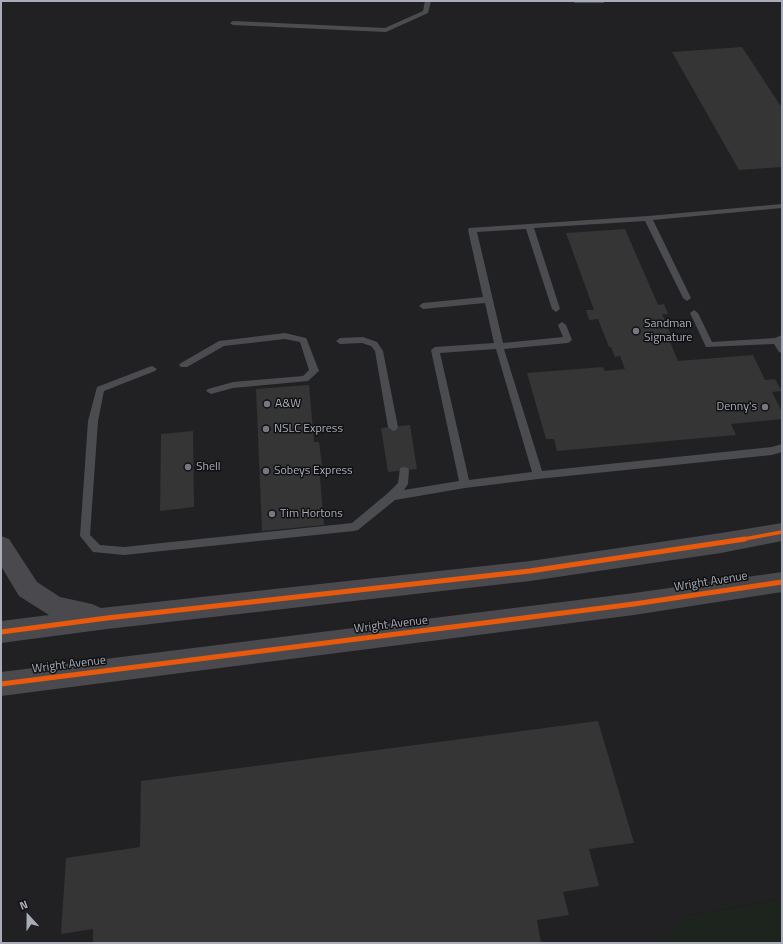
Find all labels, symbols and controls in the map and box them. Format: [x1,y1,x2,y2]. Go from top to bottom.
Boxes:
place label: Sandman Signature [644,317,692,345]
marker: Sandman Signature [631,326,641,336]
place label: A&W [275,397,301,411]
marker: A&W [262,399,272,409]
place label: Denny's [717,400,757,414]
marker: Denny's [760,402,770,412]
place label: NSLC Express [274,422,343,436]
marker: NSLC Express [261,424,271,434]
place label: Shell [196,460,221,474]
marker: Shell [183,462,193,472]
place label: Sobeys Express [274,464,353,478]
marker: Sobeys Express [261,466,271,476]
place label: Tim Hortons [280,507,343,521]
marker: Tim Hortons [267,509,277,519]
street label: Wright Avenue [673,569,749,595]
street label: Wright Avenue [353,613,429,637]
street label: Wright Avenue [31,653,107,677]
north arrow [8,896,48,936]
text: N [17,896,30,914]

